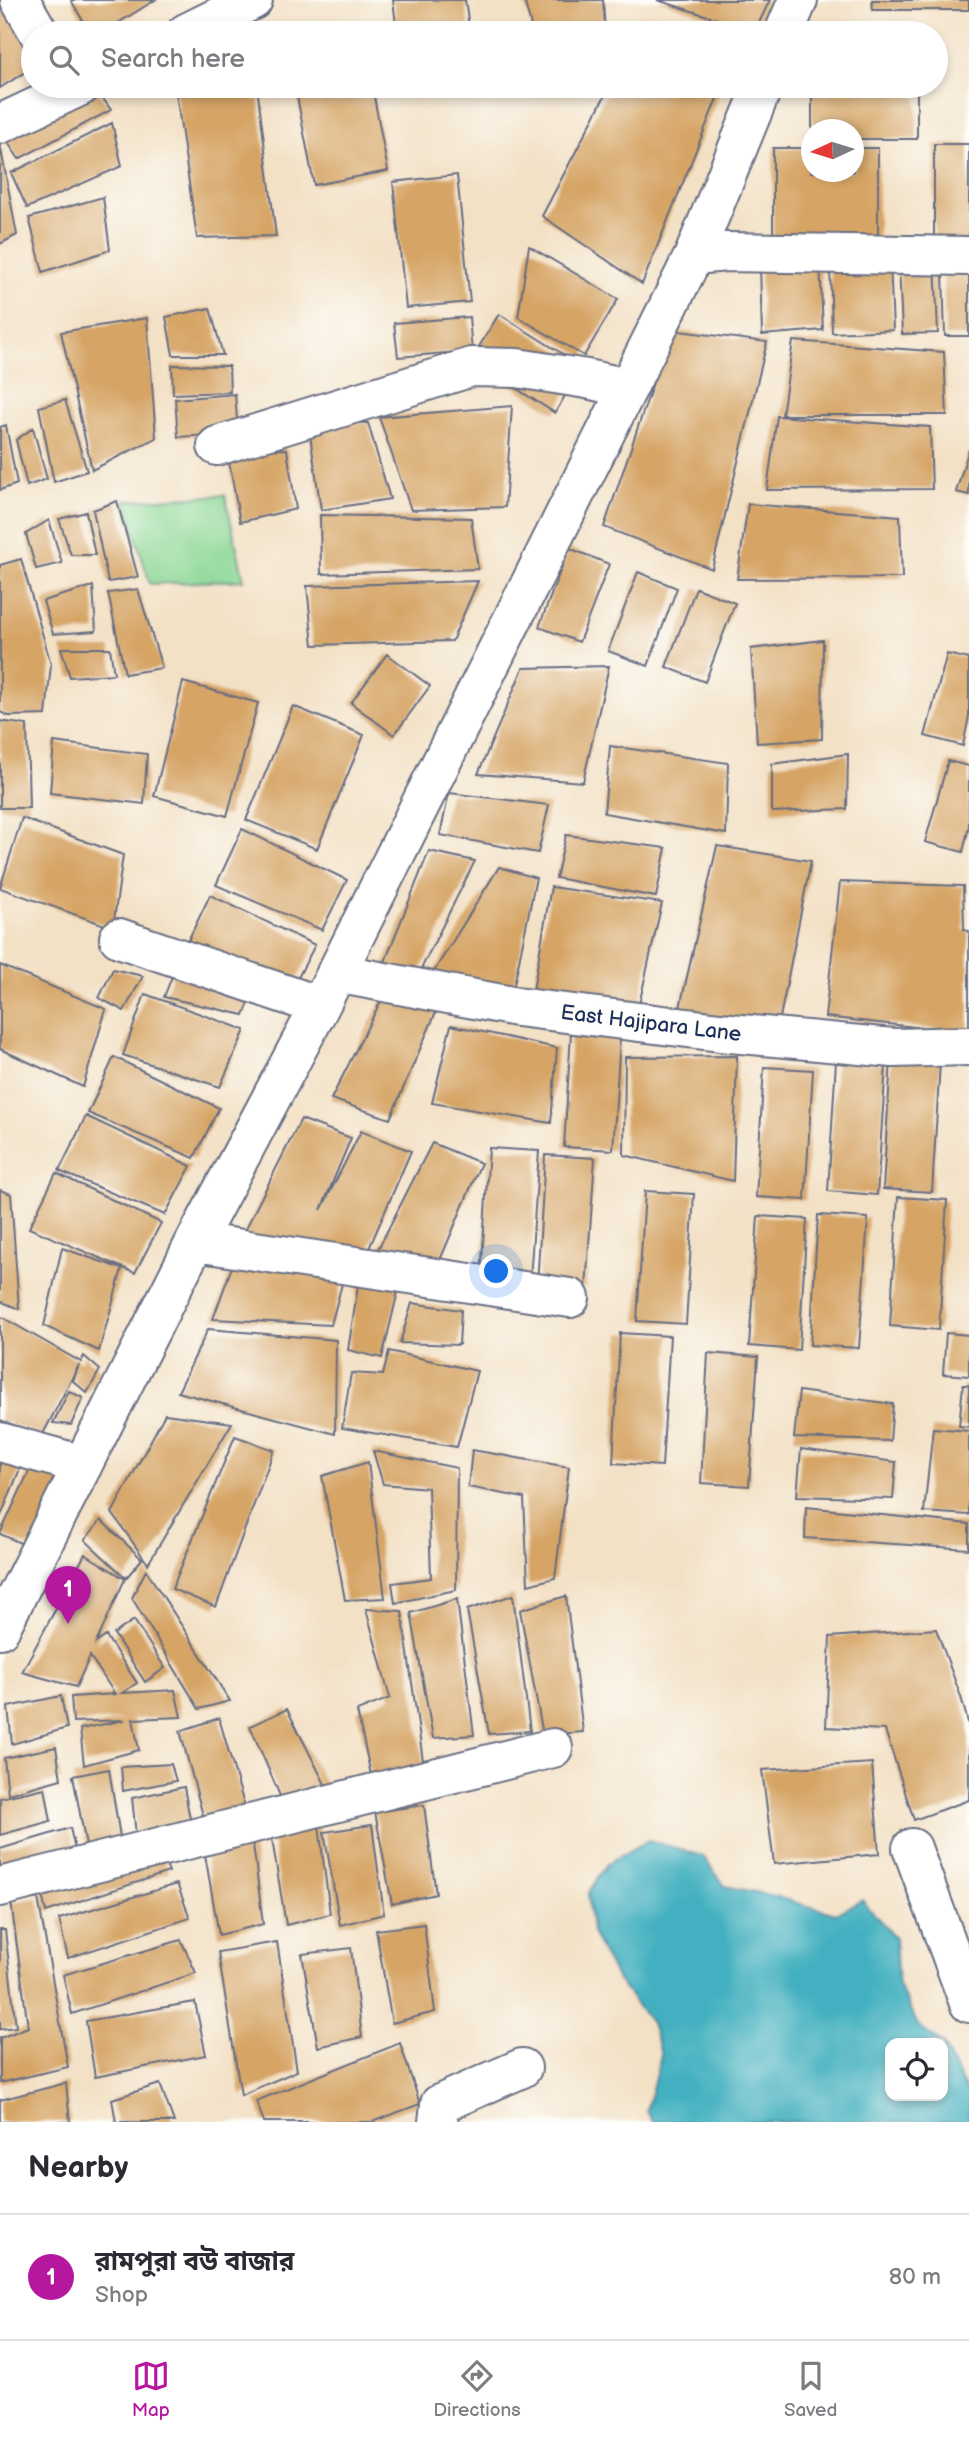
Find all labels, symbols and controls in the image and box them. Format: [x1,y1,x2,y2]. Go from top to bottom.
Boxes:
search box [21,21,948,98]
icon: search [45,41,83,79]
text: Search here [101,44,245,75]
north arrow [801,119,864,182]
street label: East Hajipara Lane [559,1000,743,1047]
your location [479,1254,513,1288]
pin: 1 [45,1566,91,1624]
map controls [885,2038,948,2101]
button: locate [885,2038,948,2101]
text: Nearby [28,2150,128,2186]
text: রামপুরা বউ বাজার [95,2247,294,2278]
text: 1 [46,2263,56,2291]
text: 80 m [889,2263,941,2291]
text: Shop [95,2281,148,2309]
tab: Map [132,2357,170,2422]
tab: Directions [433,2357,521,2422]
tab: Saved [784,2357,837,2422]

